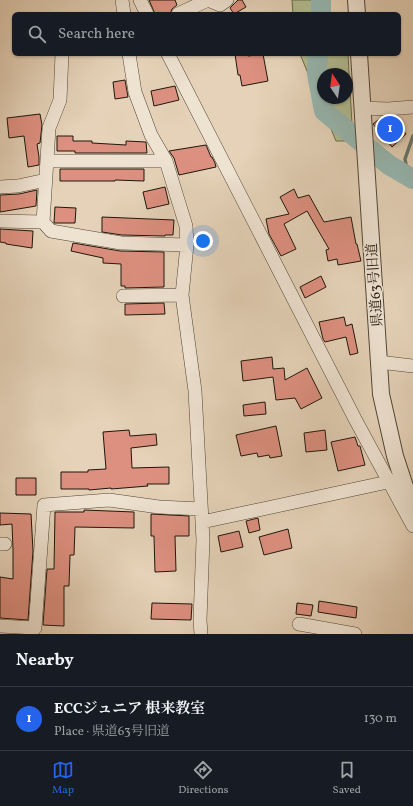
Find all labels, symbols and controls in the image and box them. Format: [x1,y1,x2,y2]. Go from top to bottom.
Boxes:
search box [12,12,401,56]
icon: search [26,23,48,45]
text: Search here [58,24,135,45]
north arrow [317,68,353,104]
pin: 1 [377,114,403,144]
your location [193,231,213,251]
street label: 県道63号旧道 [363,242,388,328]
text: Nearby [16,649,74,672]
text: ECCジュニア 根来教室 [54,699,205,720]
text: 1 [26,710,32,728]
text: 130 m [364,710,397,728]
text: Place · 県道63号旧道 [54,723,170,741]
tab: Map [52,759,74,798]
tab: Directions [178,759,229,798]
tab: Saved [333,759,361,798]

